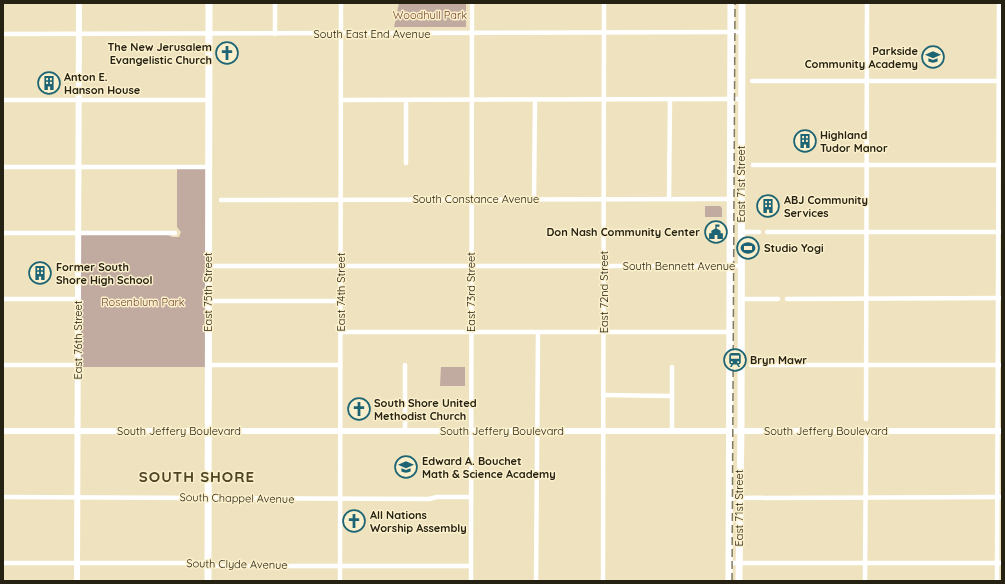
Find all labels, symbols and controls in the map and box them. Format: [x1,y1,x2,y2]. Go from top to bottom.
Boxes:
park label: Woodhull Park [393,8,467,22]
street label: South East End Avenue [314,27,430,41]
place label: The New Jerusalem Evangelistic Church [107,40,212,67]
church icon: The New Jerusalem Evangelistic Church [214,40,240,66]
place label: Parkside Community Academy [805,44,919,71]
school or university icon: Parkside Community Academy [920,44,946,70]
building icon: Anton E. Hanson House [36,70,62,96]
place label: Anton E. Hanson House [64,70,141,97]
building icon: Highland Tudor Manor [792,128,818,154]
place label: Highland Tudor Manor [820,128,888,155]
street label: East 71st Street [734,145,748,223]
street label: South Constance Avenue [413,192,539,206]
building icon: ABJ Community Services [755,193,781,219]
place label: ABJ Community Services [784,193,868,220]
public building icon: Don Nash Community Center [703,219,729,245]
place label: Don Nash Community Center [546,225,700,239]
sports icon: Studio Yogi [735,235,761,261]
place label: Studio Yogi [764,241,824,255]
street label: East 72nd Street [597,250,611,333]
street label: East 75th Street [201,252,215,332]
street label: East 74th Street [334,252,348,331]
street label: East 73rd Street [464,252,478,332]
street label: South Bennett Avenue [623,259,735,273]
building icon: Former South Shore High School [27,260,53,286]
place label: Former South Shore High School [56,260,152,287]
park label: Rosenblum Park [101,295,185,309]
street label: East 76th Street [71,300,85,380]
station icon: Bryn Mawr [722,347,748,373]
place label: Bryn Mawr [750,353,807,367]
church icon: South Shore United Methodist Church [346,396,372,422]
place label: South Shore United Methodist Church [374,396,477,423]
street label: South Jeffery Boulevard [117,424,241,438]
street label: South Jeffery Boulevard [440,424,564,438]
street label: South Jeffery Boulevard [764,424,888,438]
school or university icon: Edward A. Bouchet Math & Science Academy [393,454,419,480]
place label: Edward A. Bouchet Math & Science Academy [422,454,556,481]
district label: SOUTH SHORE [139,467,255,486]
street label: East 71st Street [732,469,746,547]
street label: South Chappel Avenue [179,490,295,506]
church icon: All Nations Worship Assembly [341,508,367,534]
place label: All Nations Worship Assembly [370,508,467,535]
street label: South Clyde Avenue [186,556,288,572]

